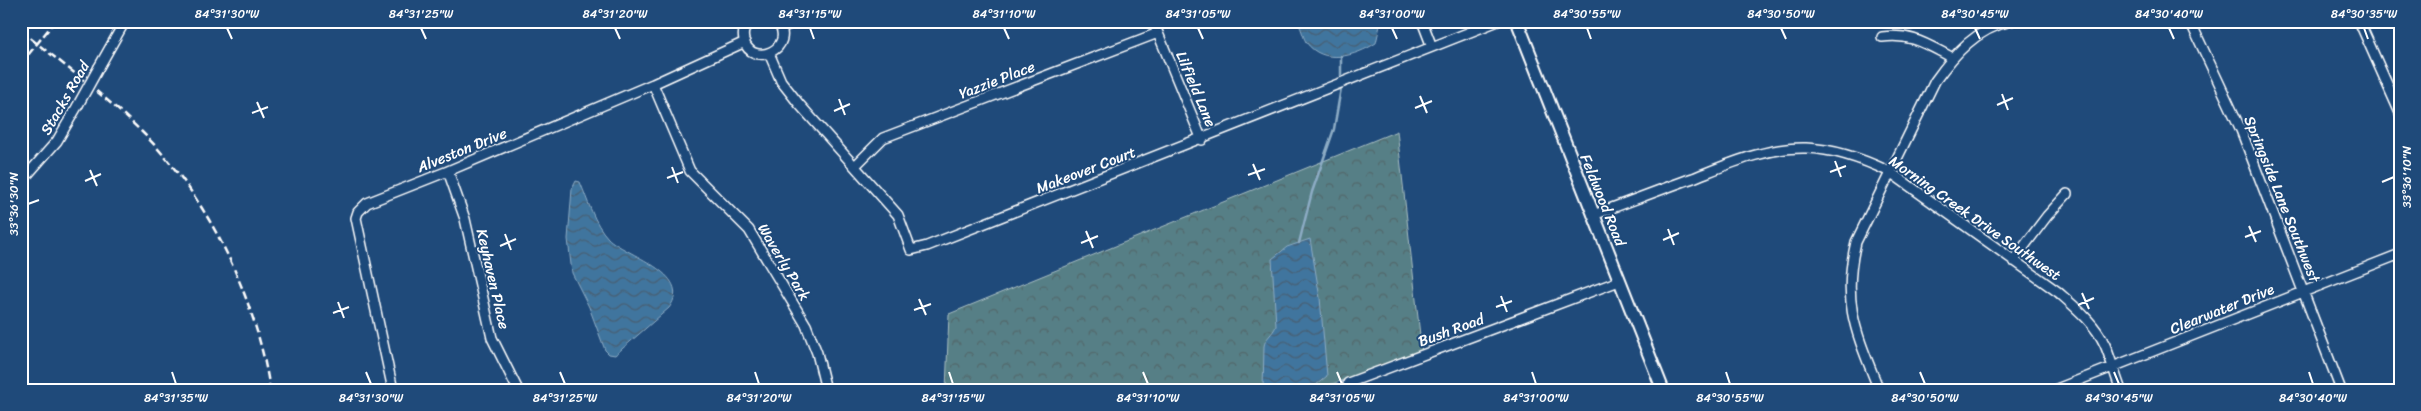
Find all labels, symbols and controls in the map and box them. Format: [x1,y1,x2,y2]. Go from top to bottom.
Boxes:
text: 84°31'30"W [195,3,260,25]
text: 84°31'25"W [389,3,454,25]
text: 84°31'20"W [583,3,648,25]
text: 84°31'15"W [779,3,842,25]
text: 84°31'10"W [972,3,1036,25]
text: 84°31'05"W [1165,3,1231,25]
text: 84°31'00"W [1359,3,1425,25]
text: 84°30'55"W [1553,3,1621,25]
text: 84°30'50"W [1747,3,1816,25]
text: 84°30'45"W [1941,3,2010,25]
text: 84°30'40"W [2135,3,2204,25]
text: 84°30'35"W [2331,3,2398,25]
street label: Lilfield Lane [1168,47,1224,131]
street label: Yazzie Place [955,53,1039,106]
street label: Stacks Road [33,55,97,140]
street label: Springside Lane Southwest [2237,112,2328,287]
street label: Alveston Drive [412,120,511,180]
street label: Makeover Court [1032,139,1140,201]
text: 33°36'10"N [2396,145,2418,208]
street label: Morning Creek Drive Southwest [1883,148,2067,288]
street label: Feldwood Road [1573,150,1634,251]
text: 33°36'30"N [3,171,25,236]
street label: Waverly Park [751,218,817,306]
street label: Keyhaven Place [469,226,517,332]
street label: Clearwater Drive [2166,276,2278,342]
street label: Bush Road [1414,306,1489,354]
text: 84°31'35"W [144,387,209,409]
text: 84°31'30"W [339,387,404,409]
text: 84°31'25"W [533,387,598,409]
text: 84°31'20"W [727,387,792,409]
text: 84°31'15"W [922,387,985,409]
text: 84°31'10"W [1116,387,1180,409]
text: 84°31'05"W [1309,387,1375,409]
text: 84°31'00"W [1503,387,1569,409]
text: 84°30'55"W [1696,387,1764,409]
text: 84°30'50"W [1891,387,1960,409]
text: 84°30'45"W [2085,387,2154,409]
text: 84°30'40"W [2279,387,2348,409]

